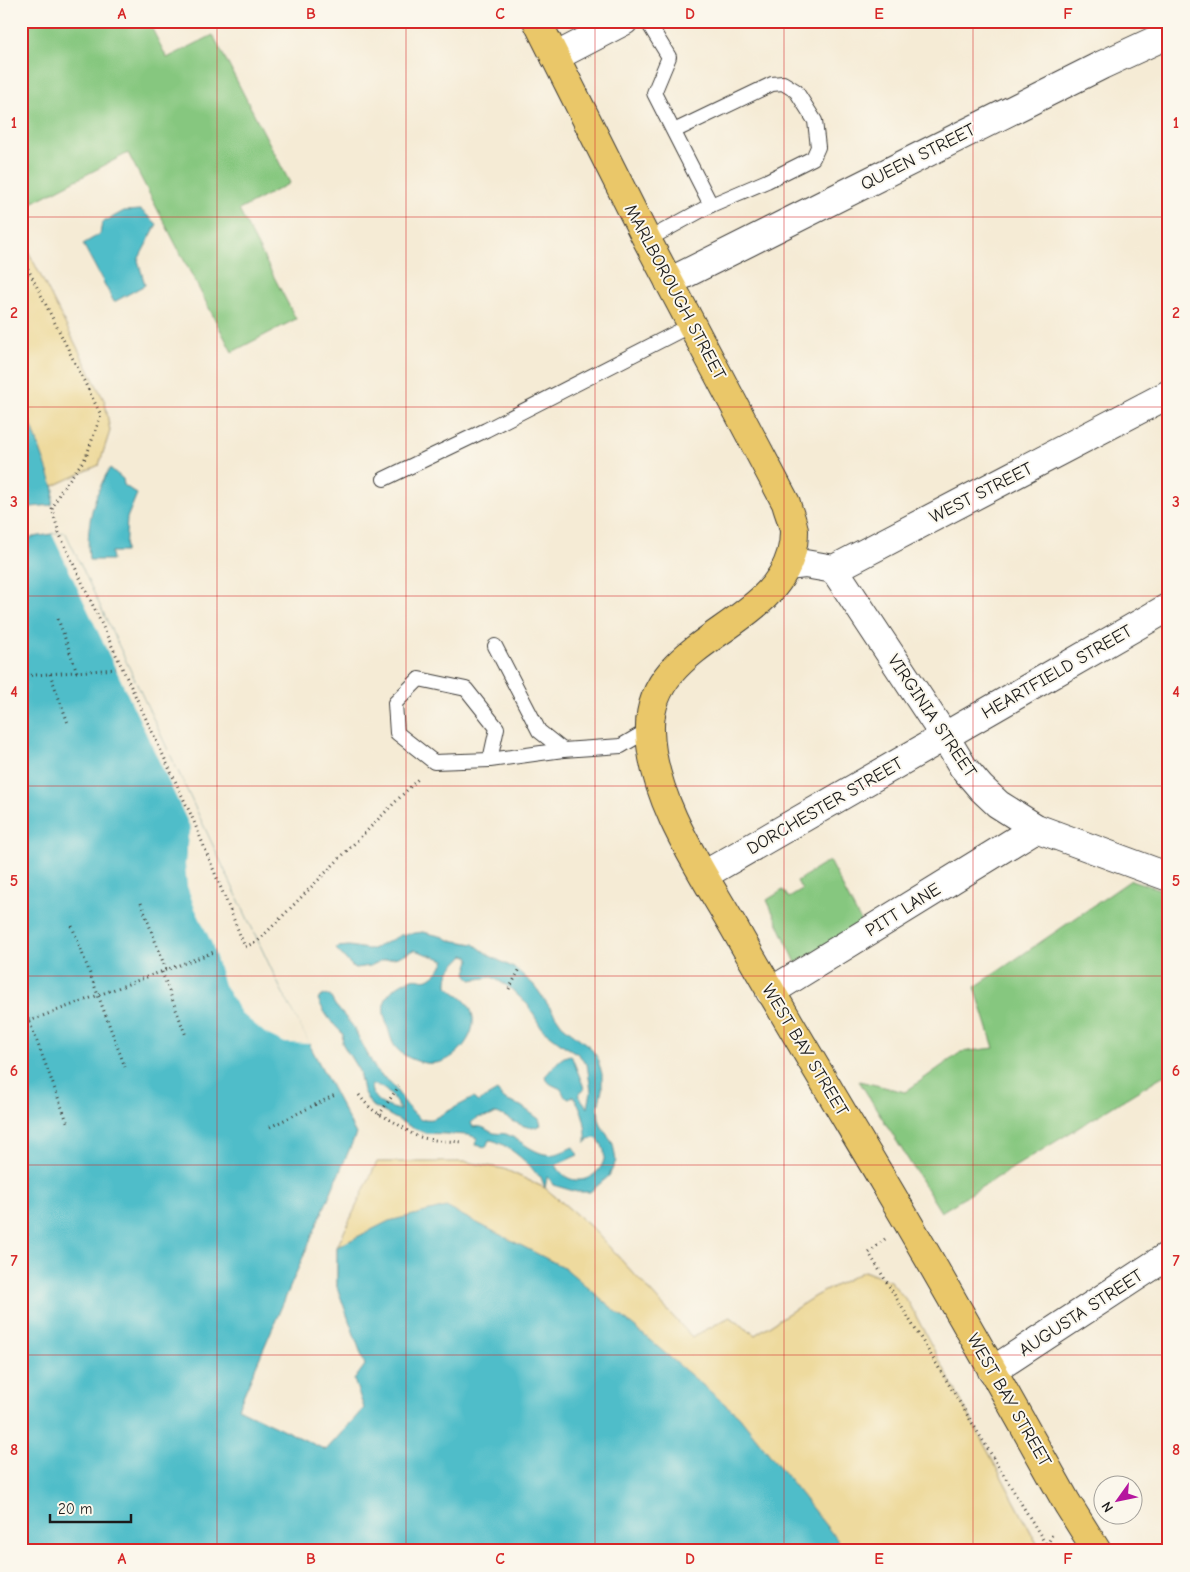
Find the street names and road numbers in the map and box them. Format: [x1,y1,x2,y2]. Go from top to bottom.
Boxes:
street label: QUEEN STREET [857,119,979,195]
street label: MARLBOROUGH STREET [620,201,731,384]
street label: WEST STREET [926,458,1037,528]
street label: HEARTFIELD STREET [978,620,1136,724]
street label: VIRGINIA STREET [883,650,981,782]
street label: DORCHESTER STREET [743,752,907,859]
street label: PITT LANE [862,879,944,941]
street label: WEST BAY STREET [757,980,853,1120]
street label: AUGUSTA STREET [1015,1265,1147,1361]
street label: WEST BAY STREET [962,1330,1056,1471]

